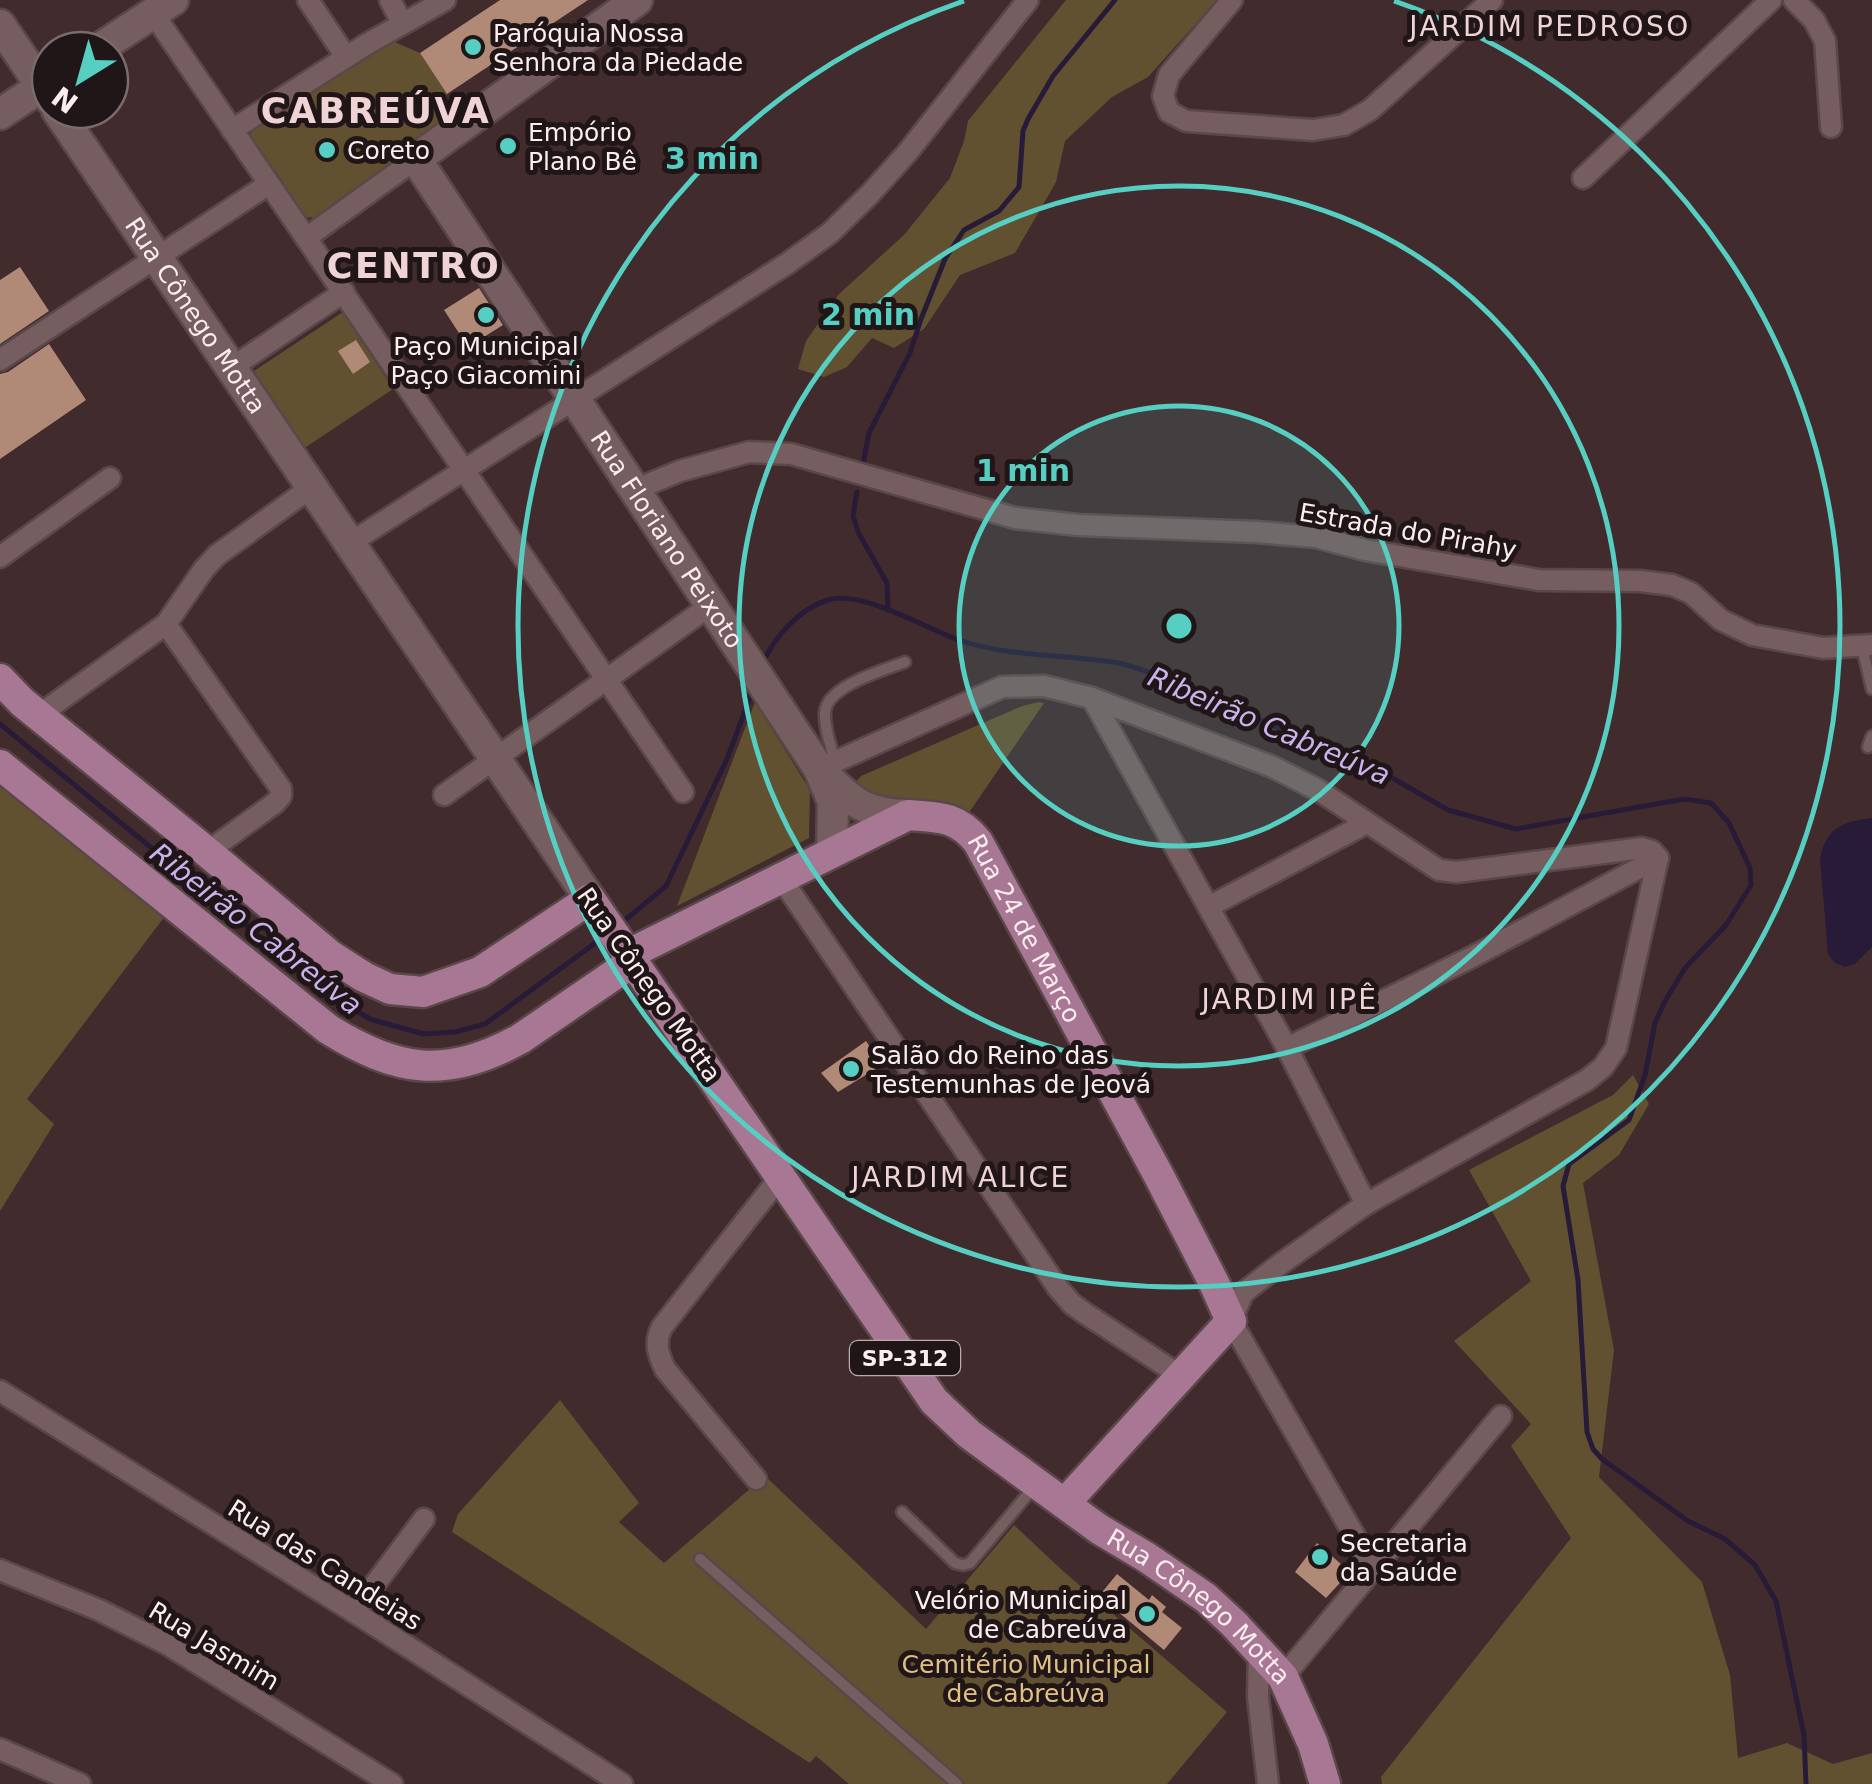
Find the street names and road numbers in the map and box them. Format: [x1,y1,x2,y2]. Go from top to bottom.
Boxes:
street label: Rua Cônego Motta [119,212,272,419]
street label: Rua Floriano Peixoto [585,425,750,653]
street label: Estrada do Pirahy [1297,498,1519,564]
street label: Rua 24 de Março [962,829,1088,1027]
street label: Rua Cônego Motta [571,882,727,1088]
road number: SP-312 [850,1341,960,1375]
street label: Rua das Candeias [223,1494,427,1636]
street label: Rua Cônego Motta [1102,1523,1297,1690]
street label: Rua Jasmim [144,1596,284,1696]

